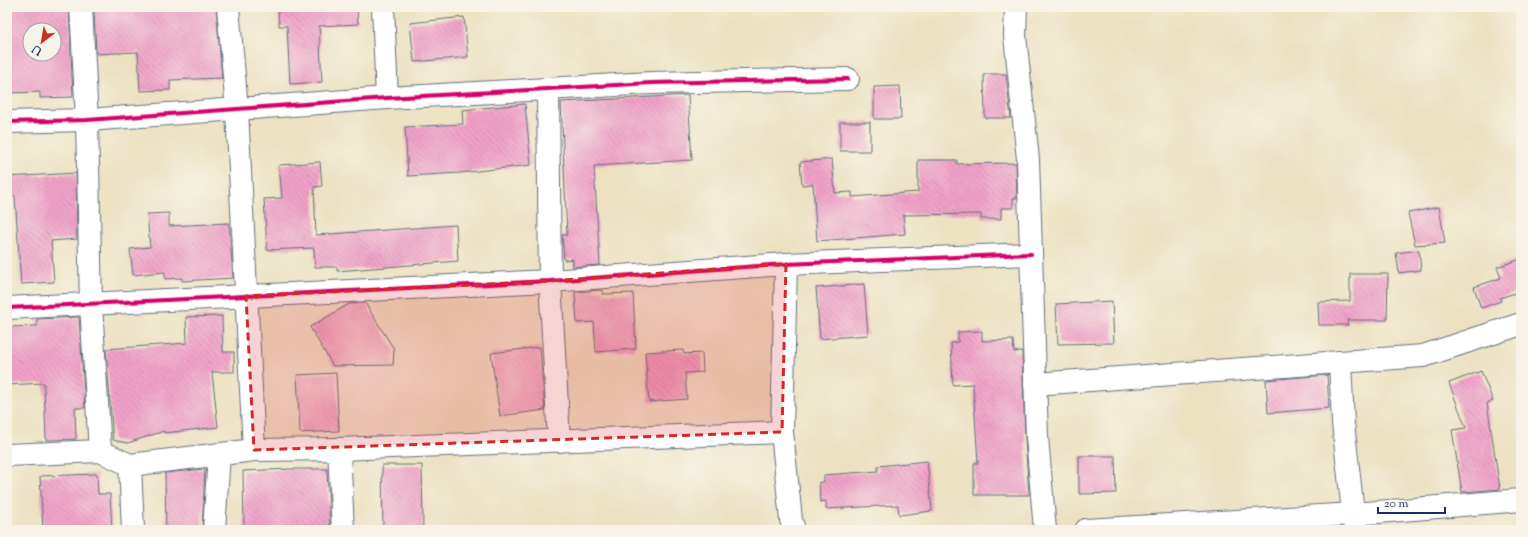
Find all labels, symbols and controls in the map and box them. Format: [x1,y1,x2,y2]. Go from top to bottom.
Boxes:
north arrow [22,22,62,62]
text: U [29,41,46,59]
scale bar [1378,489,1445,515]
text: 20 m [1384,495,1409,513]

